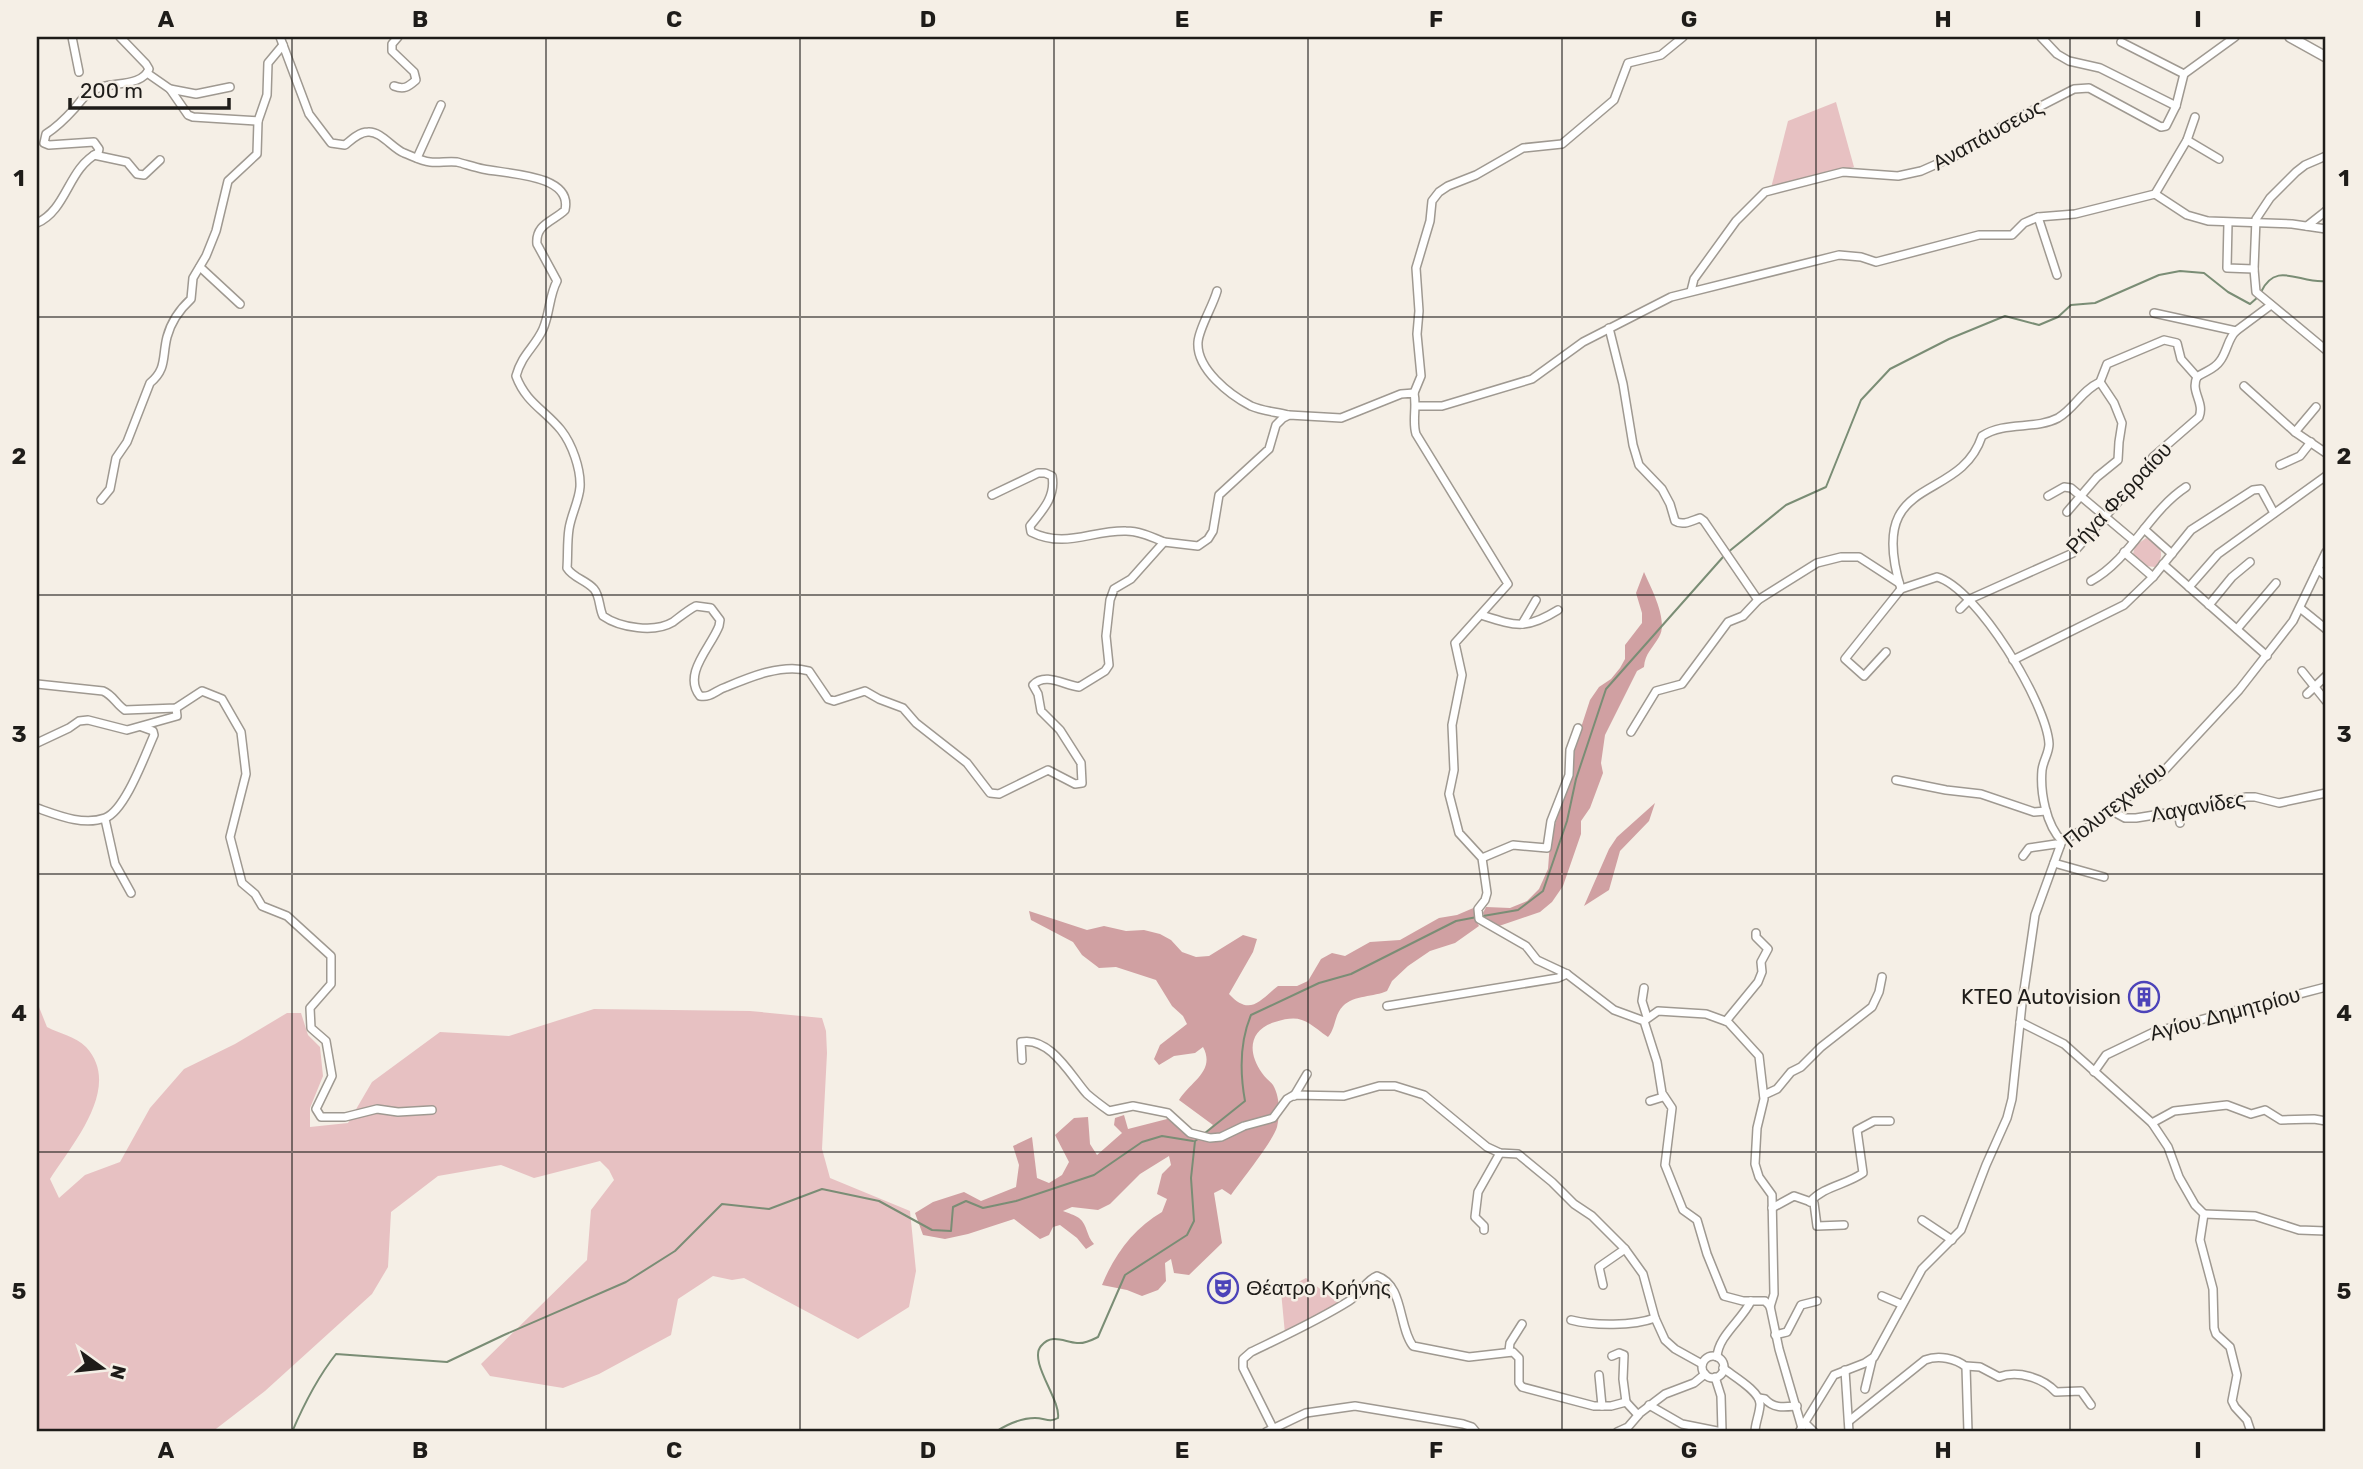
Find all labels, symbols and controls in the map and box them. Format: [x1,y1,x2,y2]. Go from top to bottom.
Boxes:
text: A [158,5,175,33]
text: B [412,5,428,33]
text: C [666,5,682,33]
text: D [920,5,936,33]
text: E [1175,5,1189,33]
text: F [1429,5,1443,33]
text: G [1681,5,1697,33]
text: H [1934,5,1952,33]
text: I [2194,5,2202,33]
scale bar [70,66,229,110]
text: 200 m [80,78,143,103]
street label: Αναπάυσεως [1928,94,2048,175]
text: 1 [13,164,25,192]
text: 1 [2338,164,2350,192]
street label: Ρήγα Φερραίου [2061,437,2177,559]
text: 2 [12,442,26,470]
text: 2 [2337,442,2351,470]
text: 3 [11,720,27,748]
text: 3 [2336,720,2352,748]
street label: Πολυτεχνείου [2058,756,2171,853]
street label: Λαγανίδες [2149,786,2247,827]
building icon: KTEO Autovision [2127,980,2161,1014]
street label: Αγίου Δημητρίου [2147,981,2303,1046]
place label: KTEO Autovision [1961,984,2121,1009]
text: 4 [11,999,27,1027]
text: 4 [2336,999,2352,1027]
theatre icon: Θέατρο Κρήνης [1206,1271,1240,1305]
place label: Θέατρο Κρήνης [1246,1275,1391,1300]
text: 5 [12,1277,27,1305]
text: 5 [2337,1277,2352,1305]
north arrow [66,1332,136,1402]
text: N [105,1363,131,1382]
text: A [158,1436,175,1464]
text: B [412,1436,428,1464]
text: C [666,1436,682,1464]
text: D [920,1436,936,1464]
text: E [1175,1436,1189,1464]
text: F [1429,1436,1443,1464]
text: G [1681,1436,1697,1464]
text: H [1934,1436,1952,1464]
text: I [2194,1436,2202,1464]

